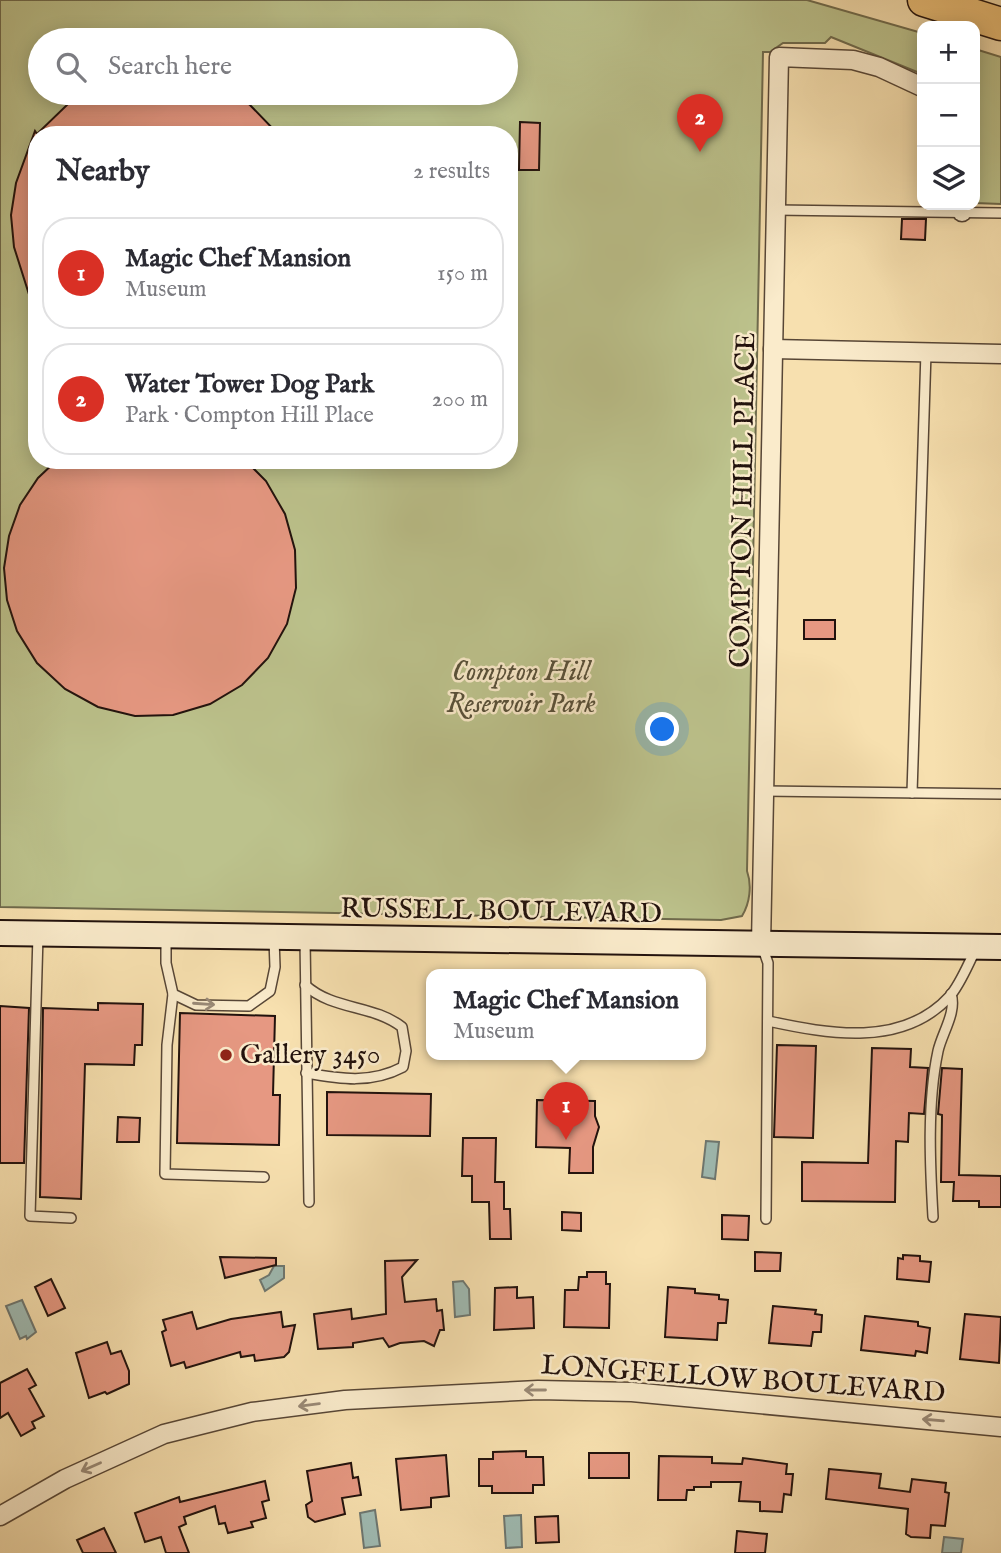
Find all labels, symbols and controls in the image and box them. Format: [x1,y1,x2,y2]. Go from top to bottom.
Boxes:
map controls [917,21,980,210]
button: + [917,21,980,84]
search box [28,28,518,105]
icon: search [52,48,90,86]
text: Search here [108,50,232,83]
button: − [917,84,980,147]
pin: 2 [677,94,723,152]
button: layers [917,147,980,210]
text: Nearby [56,153,149,191]
text: 2 results [413,157,490,186]
text: Magic Chef Mansion [125,242,351,275]
text: 1 [77,259,85,288]
text: 150 m [437,259,488,288]
text: Museum [125,275,207,304]
street label: COMPTON HILL PLACE [724,332,764,668]
text: Water Tower Dog Park [125,368,374,401]
text: 2 [76,385,86,414]
text: 200 m [432,385,488,414]
text: Park · Compton Hill Place [125,401,374,430]
park label: Compton Hill Reservoir Park [446,655,596,722]
your location [645,712,679,746]
street label: RUSSELL BOULEVARD [340,892,662,932]
popup [426,969,706,1060]
text: Magic Chef Mansion [453,984,679,1017]
one-way arrow [193,998,215,1011]
text: Museum [453,1017,535,1046]
place label: Gallery 3450 [240,1038,380,1073]
marker: Gallery 3450 [218,1047,234,1063]
pin: 1 [543,1082,589,1140]
street label: LONGFELLOW BOULEVARD [540,1348,946,1412]
one-way arrow [524,1383,547,1397]
one-way arrow [298,1398,320,1411]
one-way arrow [922,1414,945,1427]
one-way arrow [81,1461,103,1474]

